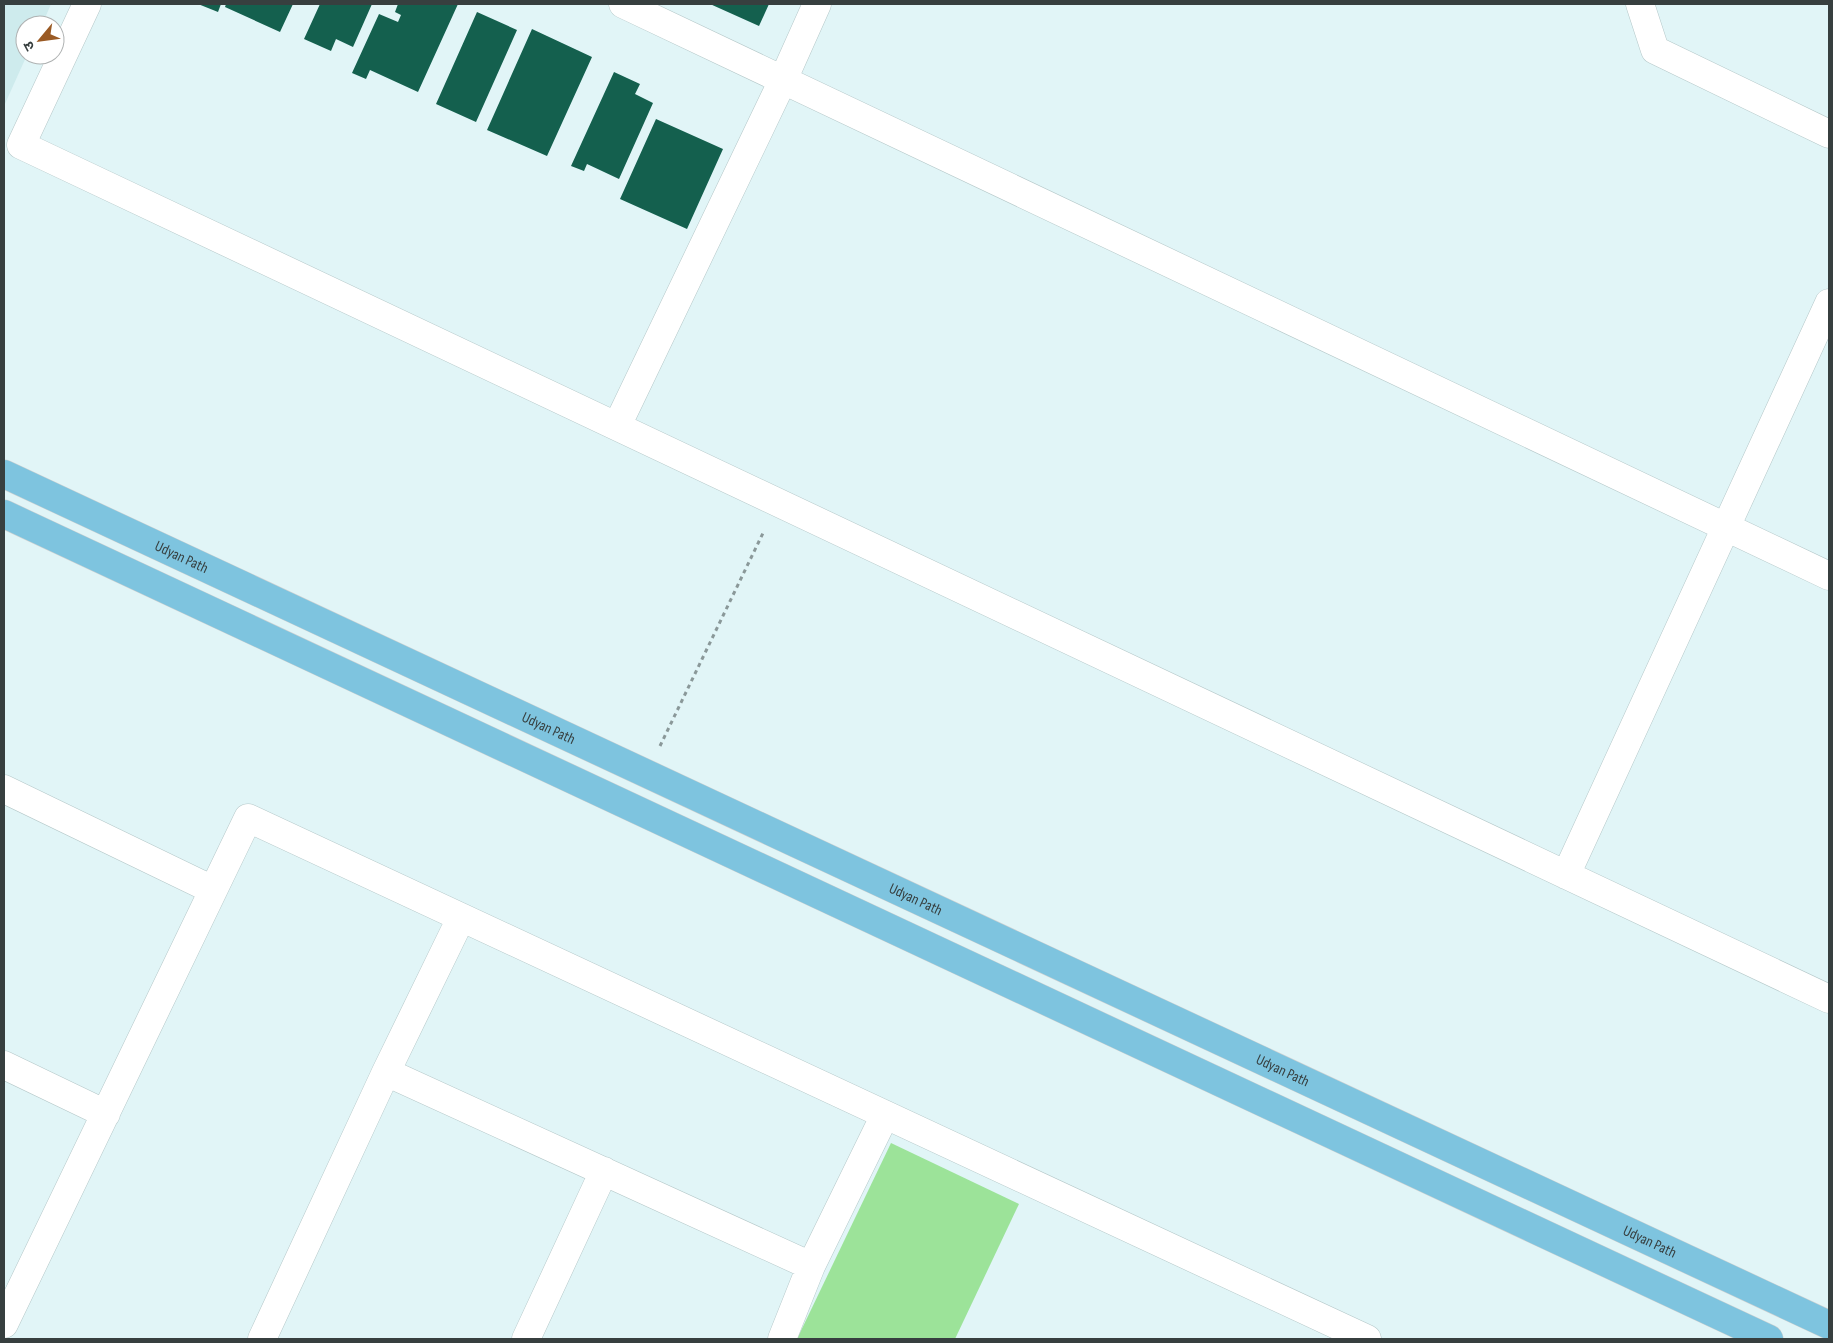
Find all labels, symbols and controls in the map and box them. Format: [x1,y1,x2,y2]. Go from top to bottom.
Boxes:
north arrow [15,15,65,65]
text: उ [19,38,38,54]
street label: Udyan Path [152,537,211,578]
street label: Udyan Path [519,708,578,749]
street label: Udyan Path [886,879,945,920]
street label: Udyan Path [1253,1050,1312,1091]
street label: Udyan Path [1620,1221,1679,1263]

